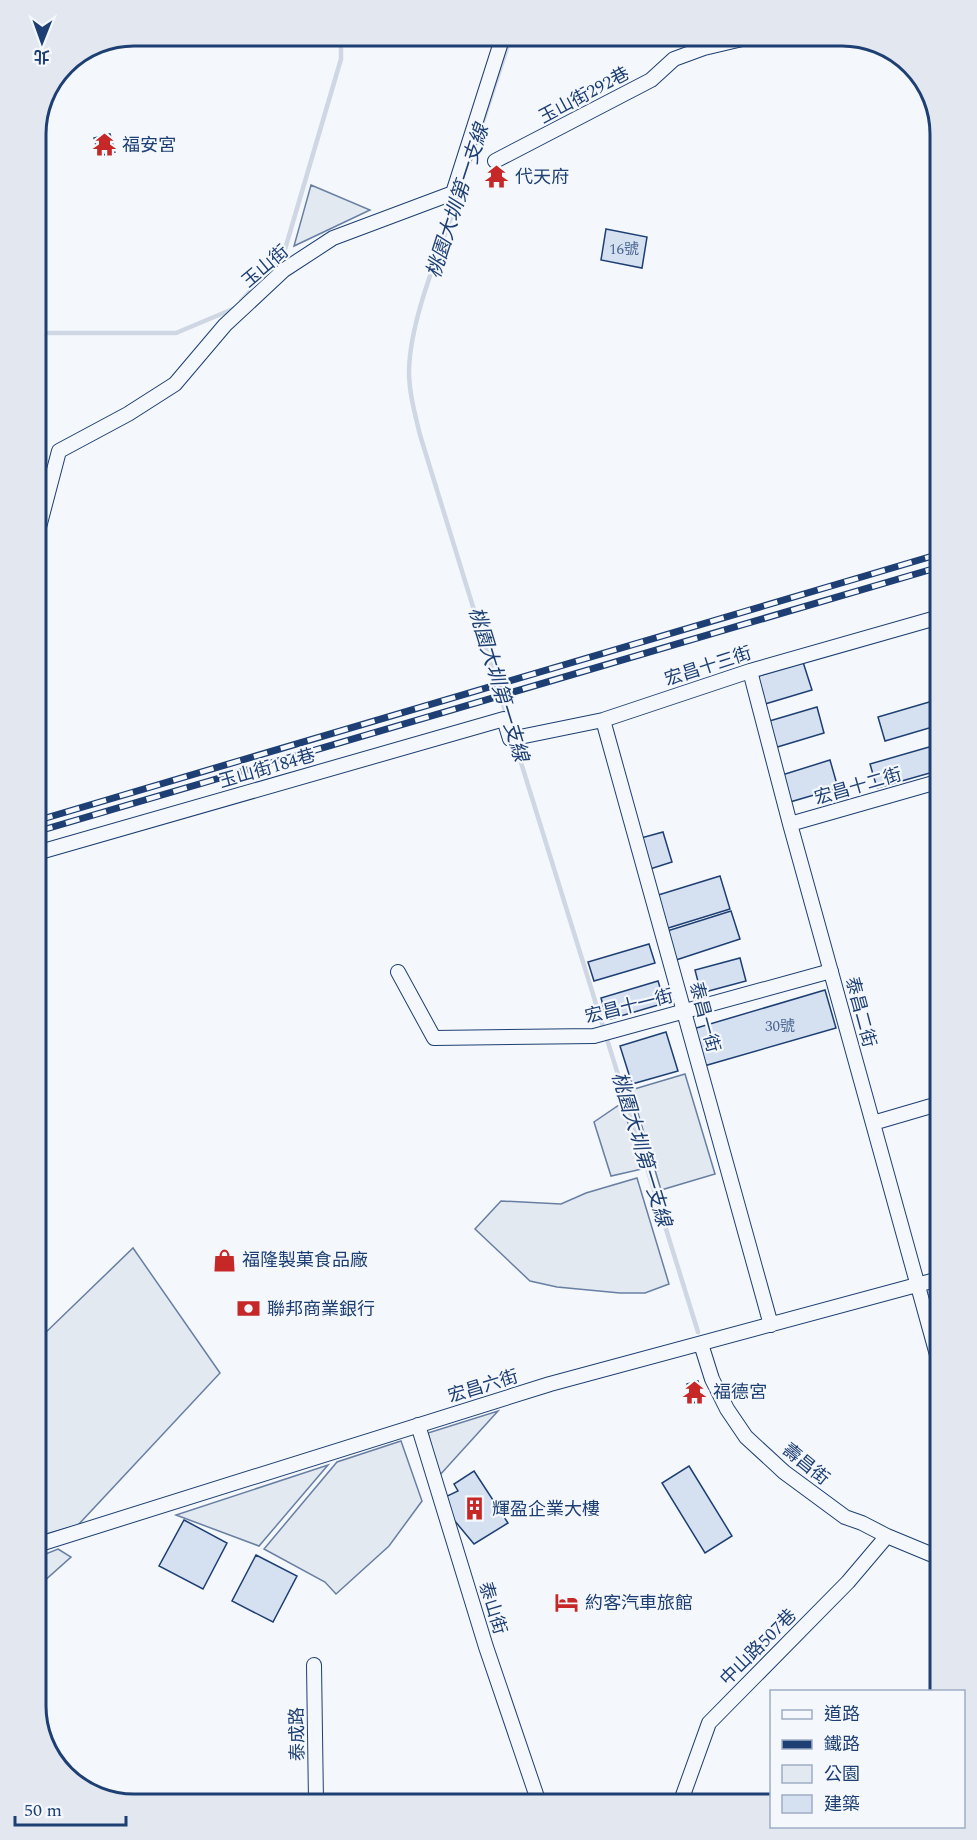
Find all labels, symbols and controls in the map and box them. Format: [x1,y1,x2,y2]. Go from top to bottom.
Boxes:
north arrow [12,12,72,72]
text: 北 [34,44,50,68]
street label: 玉山街292巷 [534,60,634,131]
water label: 桃園大圳第一支線 [419,119,498,282]
temple icon: 福安宮 [91,132,117,158]
place label: 福安宮 [122,132,176,159]
temple icon: 代天府 [484,164,510,190]
place label: 代天府 [515,164,569,191]
house number: 16號 [609,238,639,261]
street label: 玉山街 [236,239,295,294]
water label: 桃園大圳第一支線 [460,603,536,767]
street label: 宏昌十三街 [661,640,755,693]
street label: 玉山街184巷 [216,742,318,795]
street label: 宏昌十二街 [811,761,905,812]
street label: 泰昌二街 [838,974,883,1050]
street label: 泰昌一街 [682,979,727,1055]
street label: 宏昌十一街 [582,982,676,1030]
house number: 30號 [765,1015,795,1038]
water label: 桃園大圳第一支線 [603,1068,679,1232]
shop icon: 福隆製菓食品廠 [211,1247,237,1273]
place label: 福隆製菓食品廠 [242,1247,368,1274]
bank icon: 聯邦商業銀行 [236,1296,262,1322]
place label: 聯邦商業銀行 [267,1296,375,1323]
street label: 宏昌六街 [445,1363,522,1410]
temple icon: 福德宮 [682,1379,708,1405]
place label: 福德宮 [713,1379,767,1406]
street label: 壽昌街 [776,1437,835,1492]
building icon: 輝盈企業大樓 [461,1496,487,1522]
place label: 輝盈企業大樓 [492,1496,600,1523]
street label: 泰山街 [472,1578,513,1638]
hotel icon: 約客汽車旅館 [554,1590,580,1616]
place label: 約客汽車旅館 [585,1590,693,1617]
street label: 中山路507巷 [714,1603,803,1692]
legend [770,1690,965,1828]
text: 道路 [824,1701,860,1728]
street label: 泰成路 [284,1707,311,1761]
text: 鐵路 [824,1731,860,1758]
text: 公園 [824,1761,860,1788]
scale bar [15,1789,126,1827]
text: 建築 [824,1791,860,1818]
text: 50 m [24,1797,62,1824]

